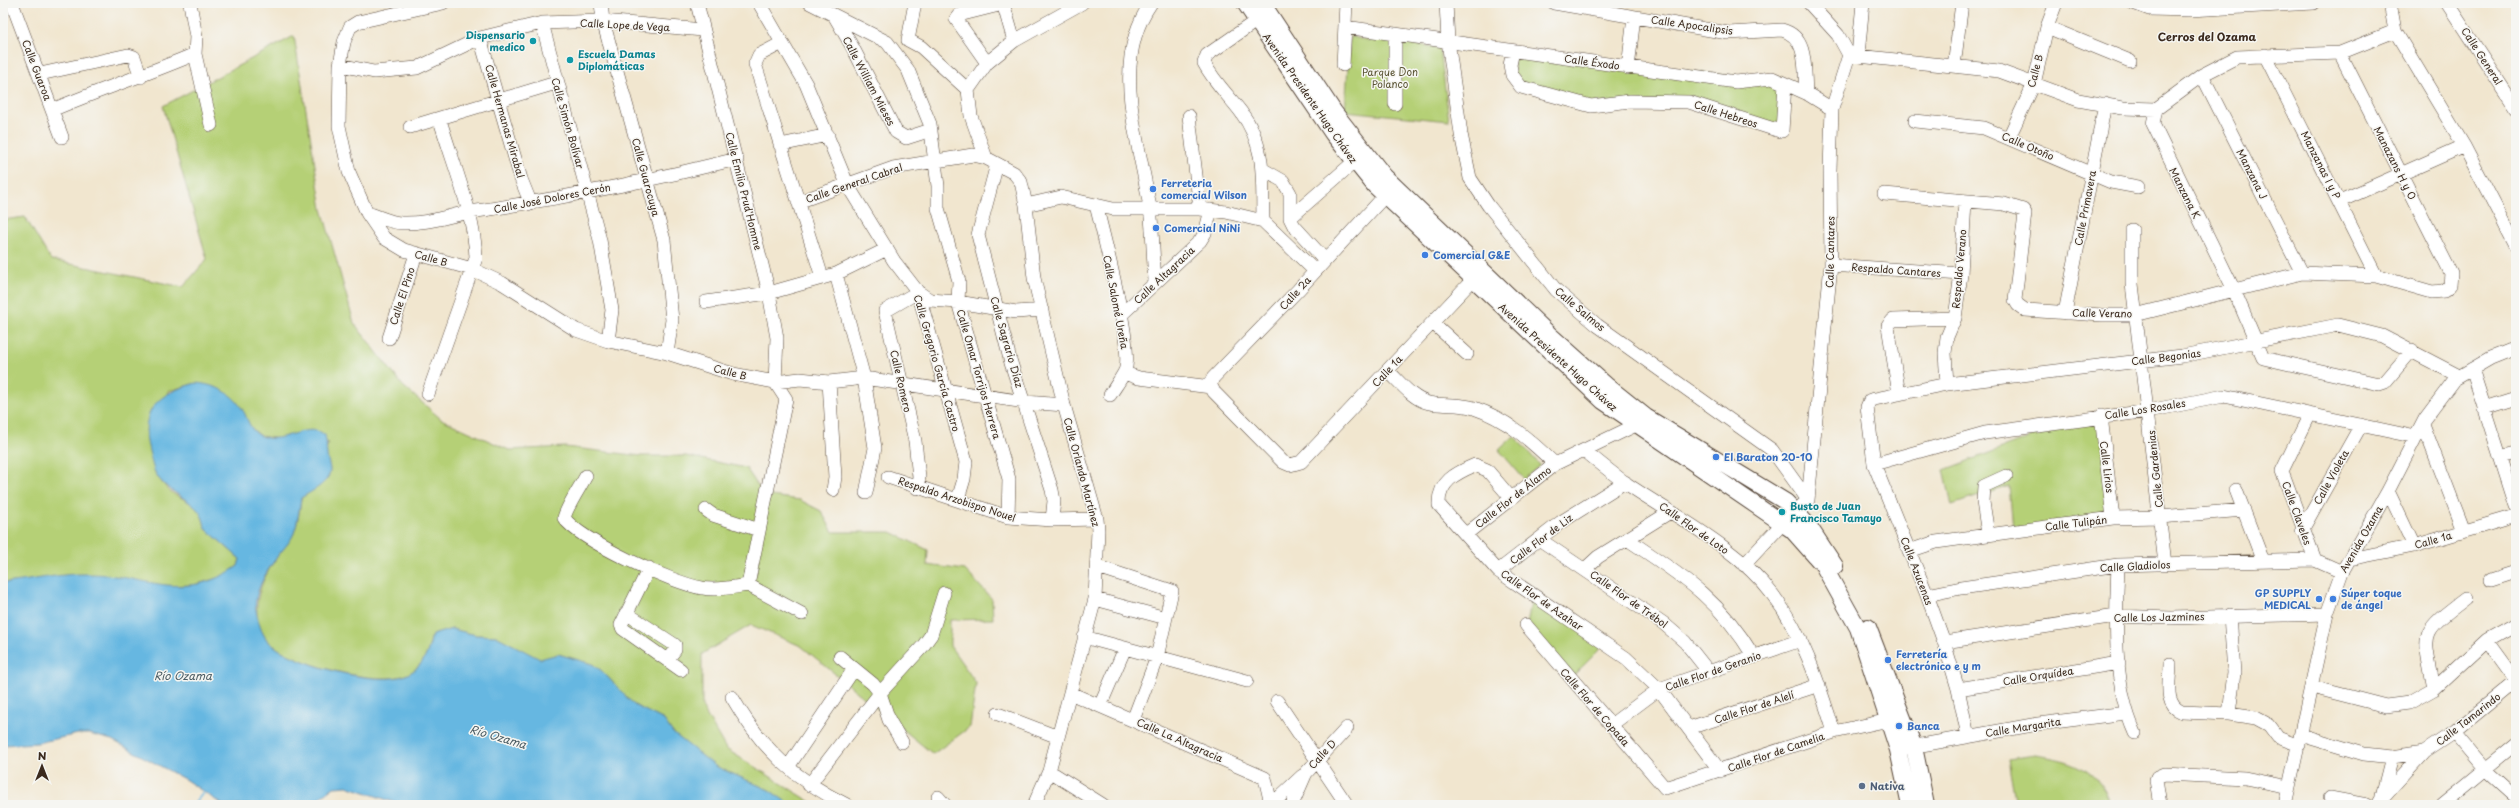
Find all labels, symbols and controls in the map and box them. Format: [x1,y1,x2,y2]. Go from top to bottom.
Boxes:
street label: Calle Apocalipsis [1650,11,1734,38]
street label: Calle Lope de Vega [580,15,671,34]
street label: Calle General [2458,24,2507,88]
place label: Dispensario medico [466,27,525,54]
district label: Cerros del Ozama [2158,28,2256,45]
street label: Avenida Presidente Hugo Chávez [1260,30,1361,166]
street label: Calle William Mieses [840,33,900,128]
marker: Dispensario medico [528,36,538,46]
street label: Calle Guaroa [19,37,56,103]
place label: Escuela Damas Diplomáticas [578,46,656,73]
street label: Calle Éxodo [1563,50,1621,73]
street label: Calle B [2023,52,2046,89]
marker: Escuela Damas Diplomáticas [565,55,575,65]
street label: Calle Hermanas Mirabal [482,62,529,180]
park label: Parque Don Polanco [1362,64,1418,91]
street label: Calle Simón Bolívar [548,76,589,171]
street label: Calle Hebreos [1692,96,1760,131]
street label: Manazans H y O [2371,124,2420,202]
street label: Calle Otoño [2000,128,2057,163]
street label: Manzanas I y P [2298,128,2345,201]
street label: Calle Emilio Prud'Homme [723,130,766,252]
street label: Calle Guarocuya [629,136,664,218]
street label: Manzana J [2233,146,2271,201]
street label: Calle General Cabral [803,159,905,206]
street label: Manzana K [2166,165,2205,221]
street label: Calle Primavera [2070,168,2099,247]
place label: Ferreteria comercial Wilson [1161,175,1247,202]
street label: Calle José Dolores Cerón [492,179,612,216]
marker: Ferreteria comercial Wilson [1148,184,1158,194]
street label: Calle Cantares [1821,216,1838,288]
place label: Comercial NiNi [1164,220,1240,235]
marker: Comercial NiNi [1151,223,1161,233]
street label: Respaldo Verano [1948,228,1969,309]
street label: Calle Altagracia [1130,242,1198,307]
street label: Calle B [413,246,450,269]
place label: Comercial G&E [1433,247,1510,262]
marker: Comercial G&E [1420,250,1430,260]
street label: Calle Salomé Ureña [1100,254,1133,351]
street label: Respaldo Cantares [1851,259,1942,280]
street label: Calle El Pino [385,265,418,327]
street label: Calle 2a [1275,272,1314,313]
street label: Calle Salmos [1552,283,1609,334]
street label: Calle Gregorio García Castro [911,293,964,434]
street label: Calle Sagrario Díaz [987,294,1028,389]
street label: Avenida Presidente Hugo Chávez [1495,299,1621,414]
street label: Calle Verano [2072,304,2133,321]
street label: Calle Omar Torrijos Herrera [954,307,1005,441]
street label: Calle Begonias [2130,345,2202,368]
street label: Calle Romero [887,348,916,414]
street label: Calle 1a [1368,351,1406,390]
street label: Calle B [712,360,749,383]
street label: Calle Los Rosales [2103,395,2187,422]
street label: Calle Orlando Martínez [1061,416,1104,528]
street label: Calle Gardenias [2143,429,2166,508]
street label: Calle Lirios [2097,440,2118,494]
street label: Calle Violeta [2309,446,2352,507]
place label: El Baraton 20-10 [1724,449,1813,464]
marker: El Baraton 20-10 [1711,452,1721,462]
street label: Calle Flor de Álamo [1471,462,1554,531]
street label: Respaldo Arzobispo Nouel [896,472,1018,525]
street label: Calle Claveles [2279,479,2316,547]
street label: Calle Flor de Loto [1656,498,1732,557]
place label: Busto de Juan Francisco Tamayo [1790,498,1882,525]
street label: Avenida Ozama [2335,502,2386,575]
marker: Busto de Juan Francisco Tamayo [1777,507,1787,517]
street label: Calle Flor de Liz [1506,510,1576,567]
street label: Calle Tulipán [2044,511,2108,534]
street label: Calle 1a [2412,527,2454,552]
street label: Calle Azucenas [1898,534,1938,608]
street label: Calle Gladiolos [2099,556,2171,575]
street label: Calle Flor de Azahar [1498,566,1587,634]
street label: Calle Flor de Trébol [1587,566,1671,631]
place label: GP SUPPLY MEDICAL [2255,585,2312,612]
place label: Súper toque de ángel [2341,585,2402,612]
marker: GP SUPPLY MEDICAL [2314,594,2324,604]
marker: Súper toque de ángel [2328,594,2338,604]
street label: Calle Los Jazmines [2113,608,2205,625]
place label: Ferretería electrónico e y m [1896,646,1981,673]
street label: Calle Flor de Geranio [1663,647,1763,694]
marker: Ferretería electrónico e y m [1883,655,1893,665]
street label: Calle Orquídea [2001,662,2075,688]
street label: Calle Flor de Copada [1557,664,1634,749]
water label: Río Ozama [154,667,213,684]
street label: Calle Flor de Alelí [1712,686,1796,727]
street label: Calle Tamarindo [2432,688,2503,749]
street label: Calle Margarita [1984,713,2063,740]
street label: Calle La Altagracia [1135,714,1227,766]
place label: Banca [1907,718,1940,733]
water label: Río Ozama [468,720,529,753]
marker: Banca [1894,721,1904,731]
street label: Calle Flor de Camelia [1725,728,1827,775]
street label: Calle D [1304,736,1339,772]
north arrow [22,746,62,786]
text: N [38,747,47,764]
place label: Nativa [1870,778,1905,793]
marker: Nativa [1857,781,1867,791]

